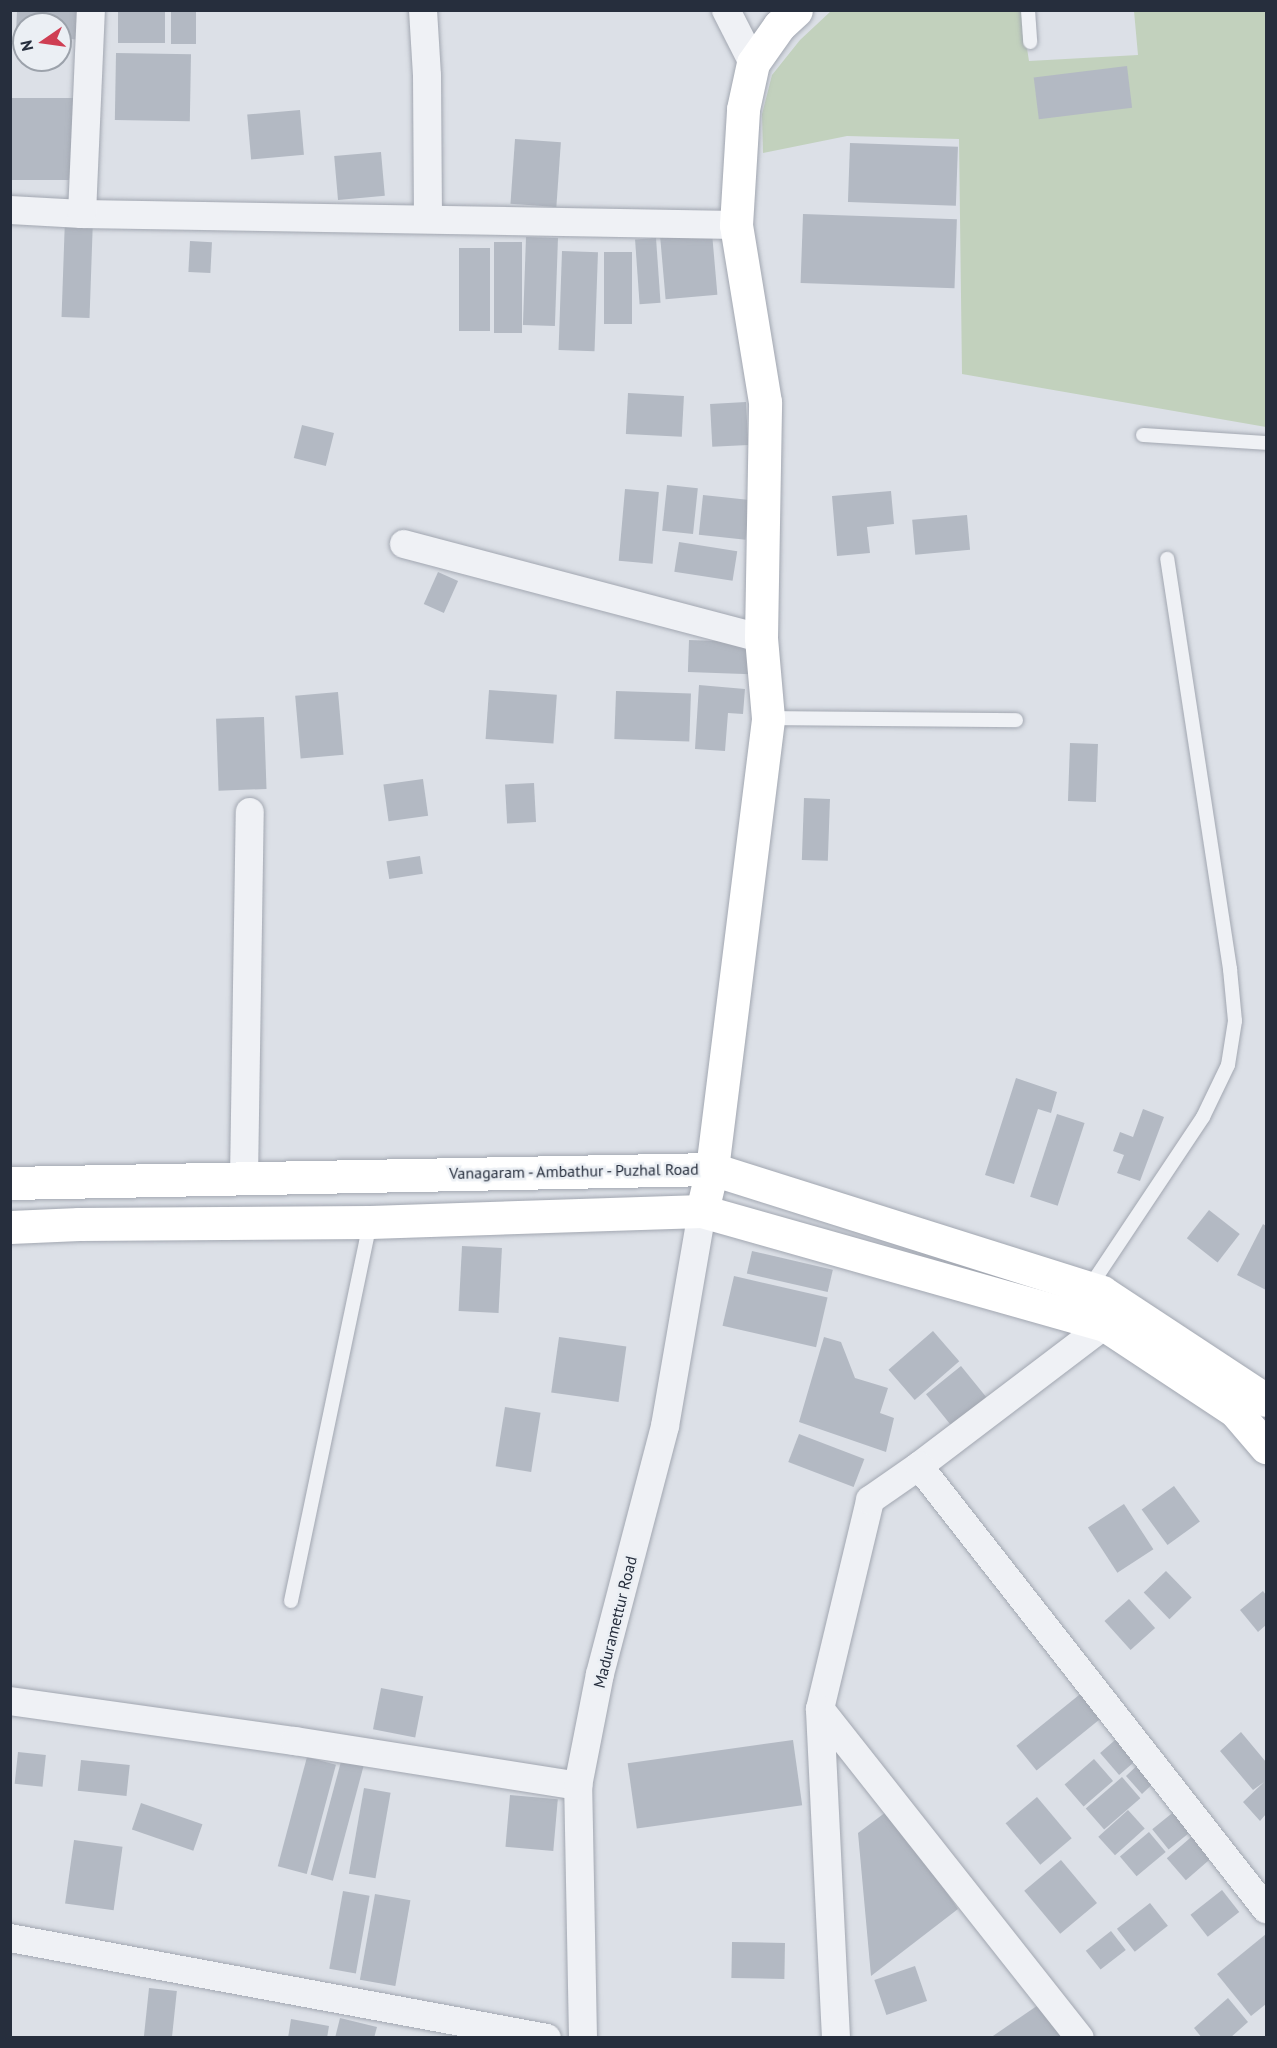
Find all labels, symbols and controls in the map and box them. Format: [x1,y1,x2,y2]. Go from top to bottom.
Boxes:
north arrow [12,12,72,72]
text: N [15,38,37,53]
street label: Vanagaram - Ambathur - Puzhal Road [446,1159,702,1183]
street label: Maduramettur Road [589,1554,641,1690]

